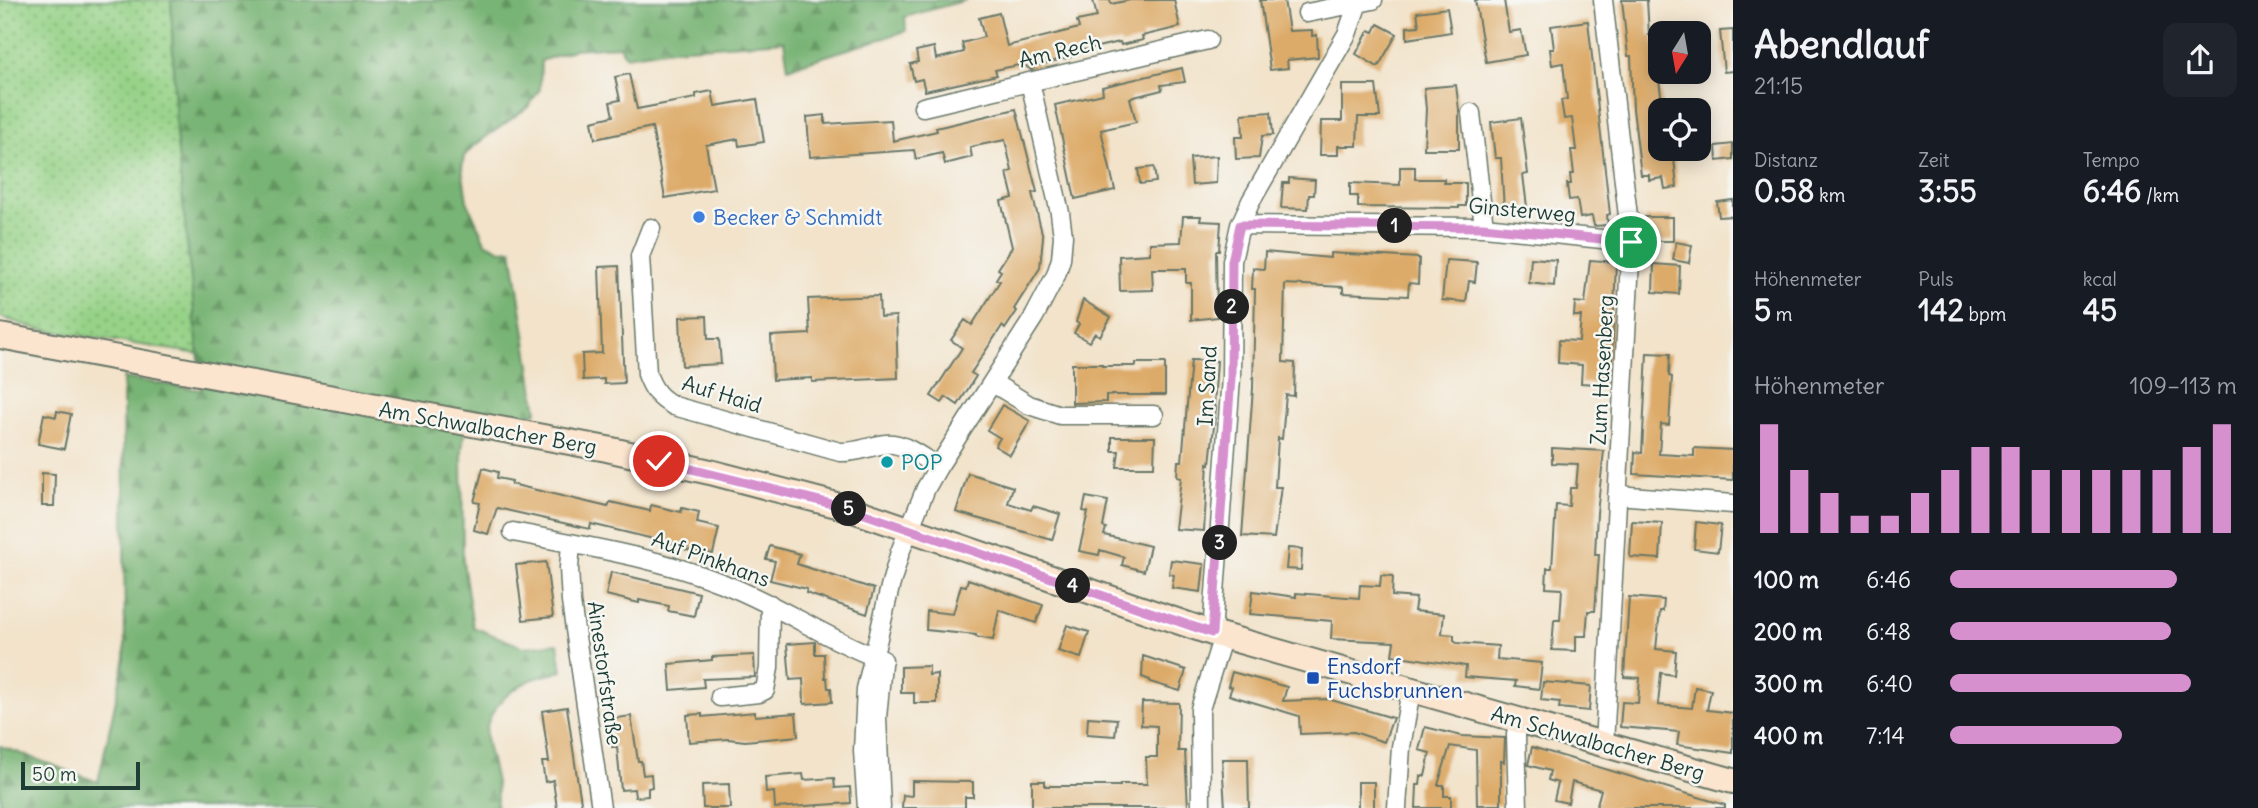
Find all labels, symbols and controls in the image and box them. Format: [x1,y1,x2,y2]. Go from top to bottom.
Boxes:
north arrow [1648,21,1712,84]
map controls [1648,21,1711,161]
text: Abendlauf [1754,21,1929,68]
button: share [2163,23,2237,97]
street label: Am Rech [1016,28,1104,74]
text: 21:15 [1754,71,1803,100]
button: locate [1648,98,1711,161]
text: Distanz [1754,148,1818,172]
text: Zeit [1918,148,1949,172]
text: Tempo [2083,148,2140,172]
text: 0.58 [1754,172,1814,210]
text: 3:55 [1918,172,1977,210]
text: 6:46 [2083,172,2141,210]
text: km [1814,183,1845,207]
text: /km [2141,183,2179,207]
street label: Ginsterweg [1467,192,1577,228]
place label: Becker & Schmidt [713,204,882,231]
pin: 1 [1378,208,1412,244]
marker: Becker & Schmidt [691,209,707,225]
pin [1601,212,1661,272]
text: 1 [1391,213,1398,237]
icon: arrive [1612,223,1650,261]
text: Höhenmeter [1754,267,1862,291]
text: Puls [1918,267,1954,291]
text: kcal [2083,267,2117,291]
pin: 2 [1214,290,1250,324]
text: 5 [1754,291,1771,329]
text: 142 [1918,291,1964,329]
text: 45 [2083,291,2117,329]
text: 2 [1226,294,1237,318]
street label: Zum Hasenberg [1585,294,1619,446]
text: m [1771,302,1792,326]
text: bpm [1964,302,2007,326]
street label: Im Sand [1191,345,1223,427]
street label: Auf Haid [679,369,765,419]
text: Höhenmeter [1754,371,1884,400]
text: 109–113 m [2129,371,2237,400]
street label: Am Schwalbacher Berg [377,396,599,460]
pin [629,431,689,491]
icon: check [640,442,678,480]
place label: POP [901,449,943,476]
marker: POP [879,454,895,470]
pin: 5 [832,491,866,526]
text: 5 [843,496,854,520]
street label: Auf Pinkhans [648,525,774,593]
pin: 3 [1202,526,1238,560]
text: 3 [1214,530,1225,554]
text: 100 m [1754,565,1819,594]
text: 6:46 [1866,565,1911,594]
pin: 4 [1056,568,1090,604]
text: 4 [1067,573,1078,597]
street label: Ainestorfstraße [582,599,628,747]
text: 200 m [1754,617,1823,646]
text: 6:48 [1866,617,1911,646]
place label: Ensdorf Fuchsbrunnen [1327,653,1463,704]
text: 300 m [1754,669,1823,698]
text: 6:40 [1866,669,1913,698]
marker: Ensdorf Fuchsbrunnen [1305,670,1321,686]
street label: Am Schwalbacher Berg [1488,700,1708,786]
text: 400 m [1754,721,1823,750]
text: 7:14 [1866,721,1905,750]
scale bar [21,759,140,791]
text: 50 m [32,762,77,786]

